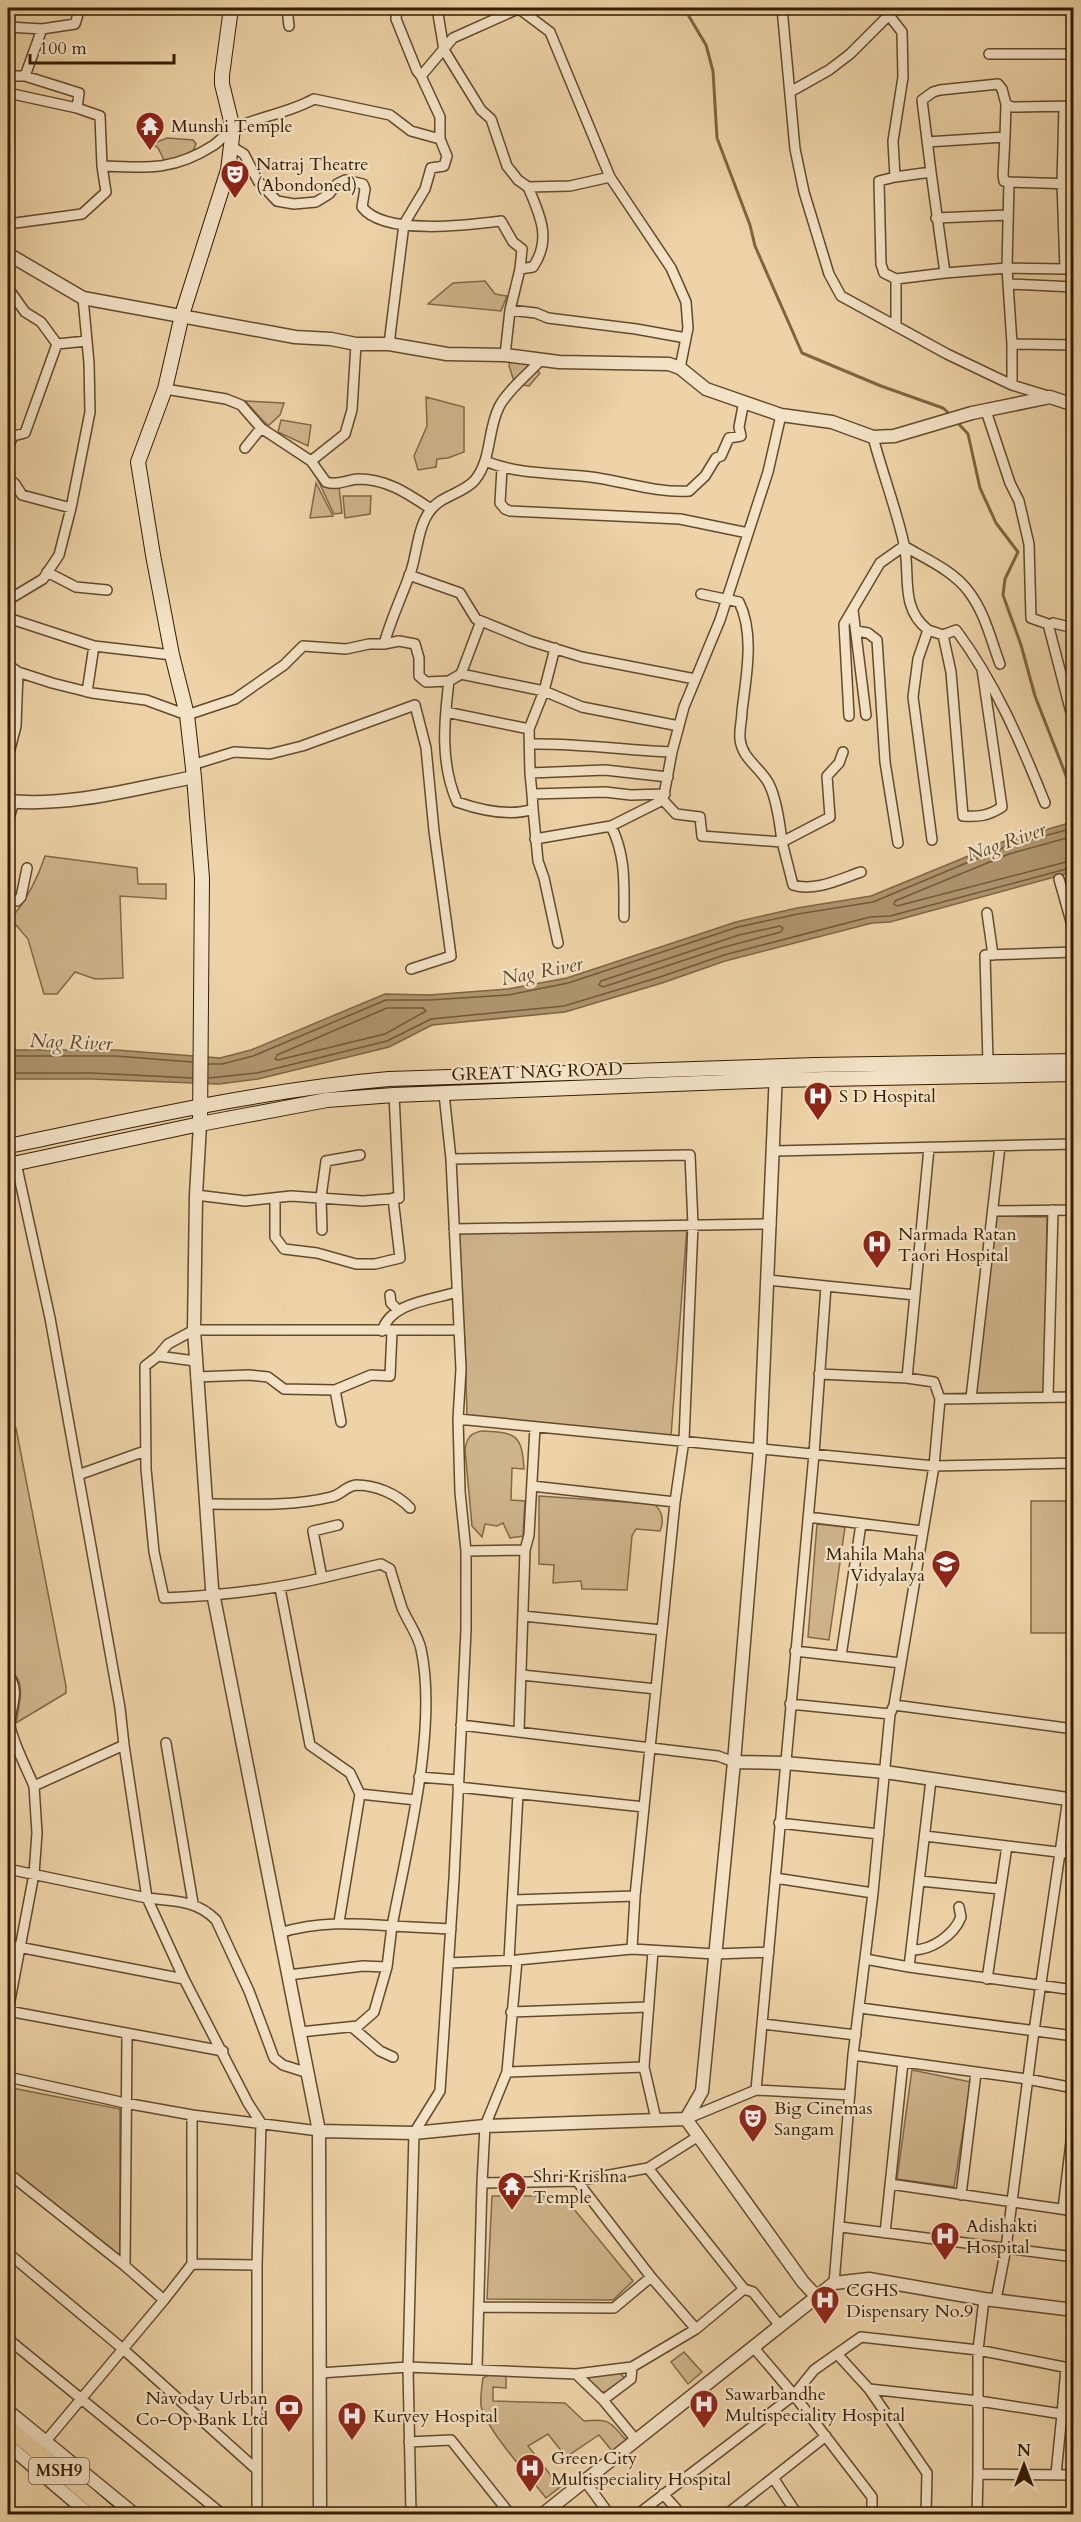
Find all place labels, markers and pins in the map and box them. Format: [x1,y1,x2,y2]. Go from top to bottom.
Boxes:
temple icon: Munshi Temple [134,110,166,152]
place label: Munshi Temple [171,114,293,139]
place label: Natraj Theatre (Abondoned) [256,152,369,198]
theatre icon: Natraj Theatre (Abondoned) [219,158,251,200]
hospital icon: S D Hospital [802,1080,834,1122]
place label: S D Hospital [839,1084,936,1109]
place label: Narmada Ratan Taori Hospital [898,1222,1018,1268]
hospital icon: Narmada Ratan Taori Hospital [861,1228,893,1270]
place label: Mahila Maha Vidyalaya [826,1542,925,1588]
school or university icon: Mahila Maha Vidyalaya [930,1548,962,1590]
place label: Big Cinemas Sangam [774,2096,872,2142]
theatre icon: Big Cinemas Sangam [737,2102,769,2144]
place label: Shri Krishna Temple [533,2164,628,2210]
temple icon: Shri Krishna Temple [496,2170,528,2212]
place label: Adishakti Hospital [966,2214,1038,2260]
hospital icon: Adishakti Hospital [929,2220,961,2262]
place label: CGHS Dispensary No.9 [846,2278,973,2324]
hospital icon: CGHS Dispensary No.9 [809,2284,841,2326]
place label: Sawarbandhe Multispeciality Hospital [725,2382,906,2428]
place label: Navoday Urban Co-Op Bank Ltd [136,2386,269,2432]
hospital icon: Sawarbandhe Multispeciality Hospital [688,2388,720,2430]
bank icon: Navoday Urban Co-Op Bank Ltd [273,2392,305,2434]
hospital icon: Kurvey Hospital [336,2400,368,2442]
place label: Kurvey Hospital [373,2404,498,2429]
place label: Green City Multispeciality Hospital [551,2446,732,2492]
hospital icon: Green City Multispeciality Hospital [514,2452,546,2494]

